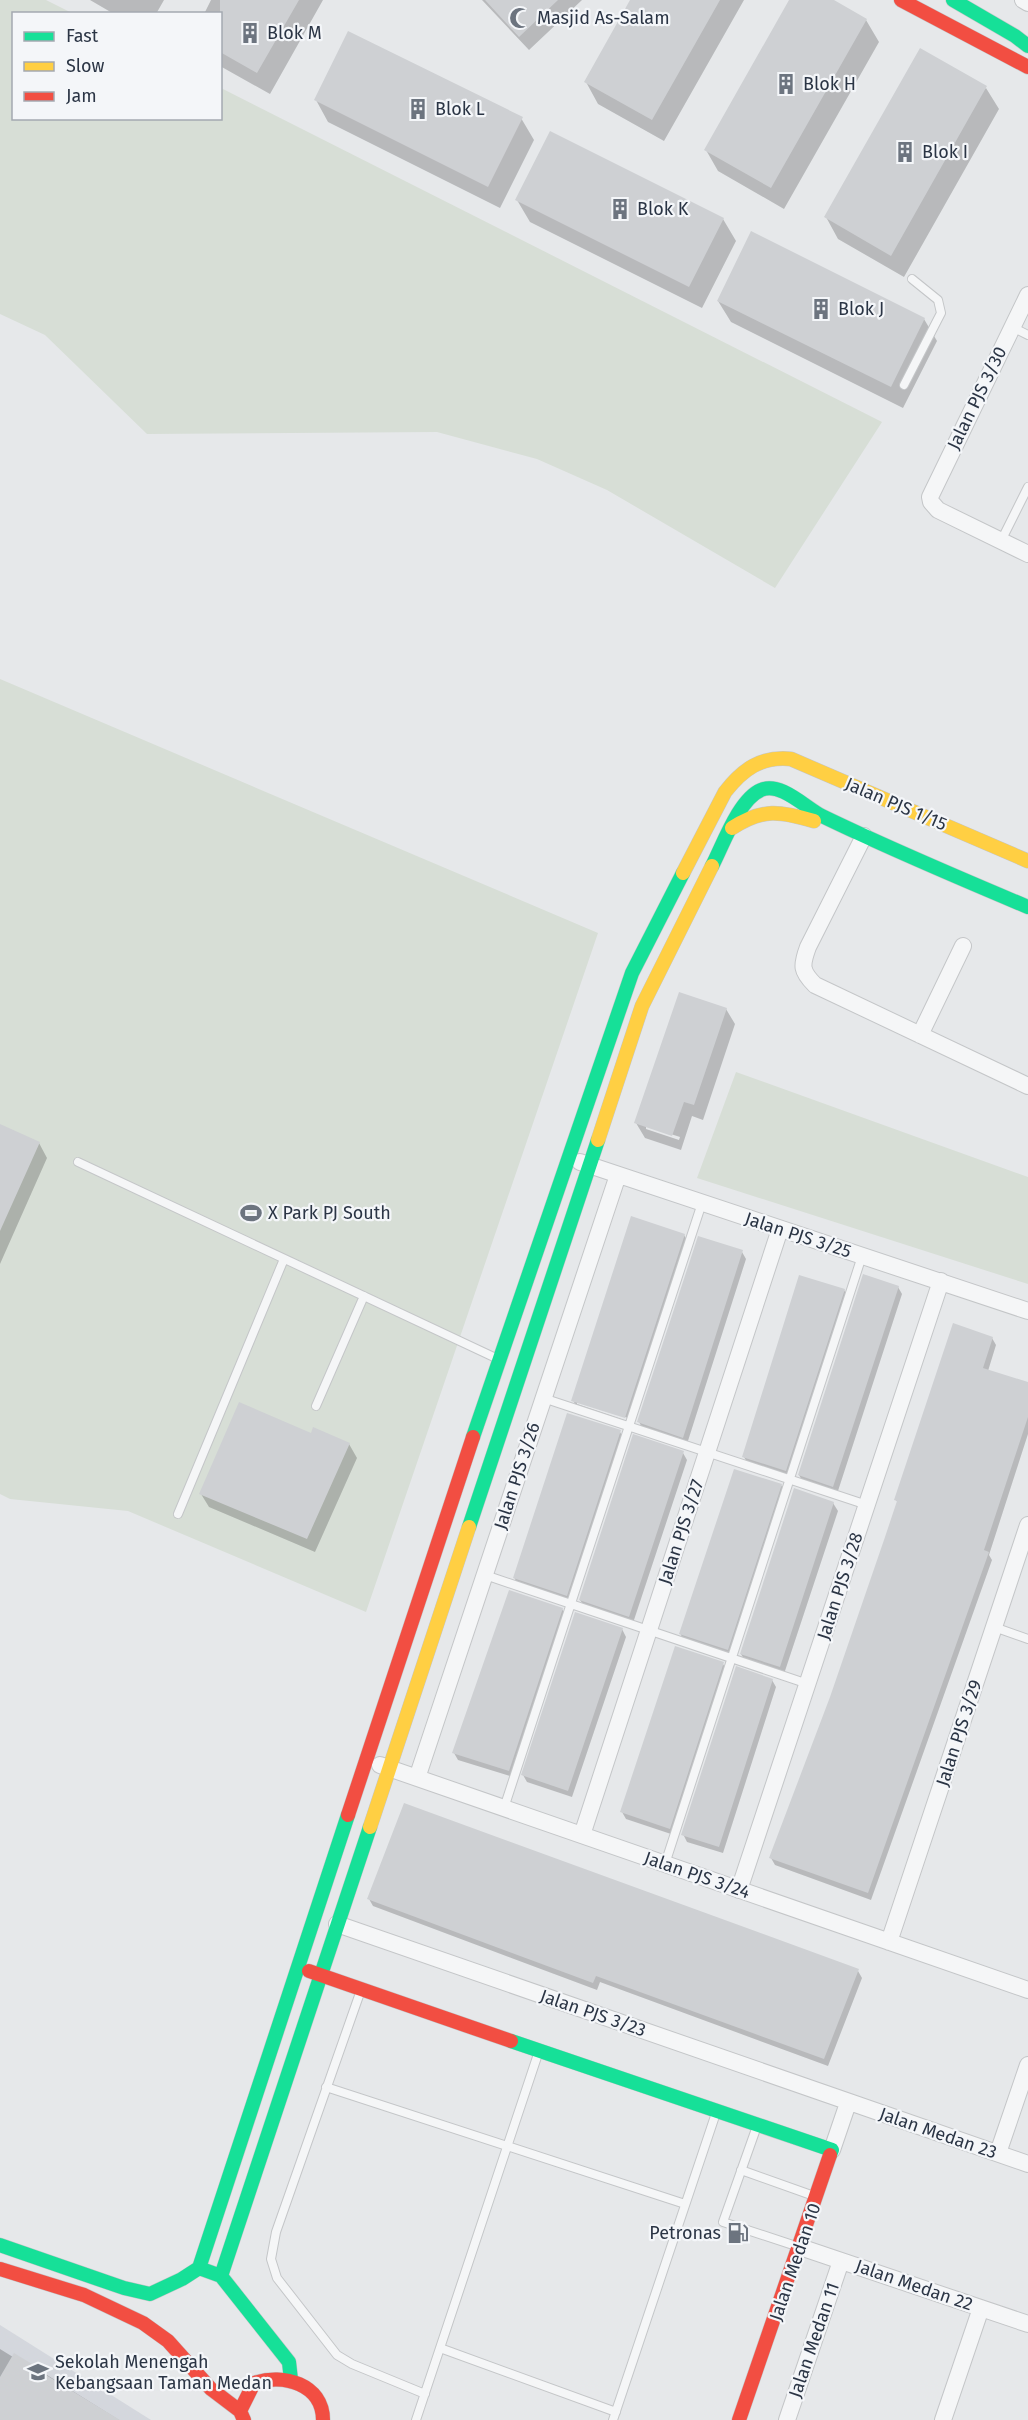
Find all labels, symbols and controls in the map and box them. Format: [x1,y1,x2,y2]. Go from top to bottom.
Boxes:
mosque icon: Masjid As-Salam [508,6,532,30]
place label: Masjid As-Salam [537,7,670,29]
legend [12,12,222,120]
building icon: Blok M [238,21,262,45]
place label: Blok M [267,22,322,44]
text: Fast [66,25,99,47]
text: Slow [66,55,105,77]
building icon: Blok H [774,72,798,96]
place label: Blok H [803,73,856,95]
text: Jam [66,85,97,107]
building icon: Blok L [406,97,430,121]
place label: Blok L [435,98,485,120]
building icon: Blok I [893,140,917,164]
place label: Blok I [922,141,968,163]
building icon: Blok K [608,197,632,221]
place label: Blok K [637,198,689,220]
building icon: Blok J [809,297,833,321]
place label: Blok J [838,298,884,320]
street label: Jalan PJS 3/30 [943,343,1011,453]
street label: Jalan PJS 1/15 [842,773,950,835]
sports icon: X Park PJ South [239,1201,263,1225]
place label: X Park PJ South [268,1202,391,1224]
street label: Jalan PJS 3/25 [742,1207,854,1263]
street label: Jalan PJS 3/26 [489,1420,545,1532]
street label: Jalan PJS 3/27 [654,1477,708,1587]
street label: Jalan PJS 3/28 [812,1530,868,1642]
street label: Jalan PJS 3/29 [931,1677,987,1789]
street label: Jalan PJS 3/24 [641,1847,753,1904]
street label: Jalan PJS 3/23 [537,1985,649,2041]
street label: Jalan Medan 23 [876,2103,1000,2163]
street label: Jalan Medan 10 [765,2200,825,2324]
fuel station icon: Petronas [726,2221,750,2245]
place label: Petronas [649,2222,721,2244]
street label: Jalan Medan 22 [852,2255,976,2315]
street label: Jalan Medan 11 [784,2279,844,2401]
place label: Sekolah Menengah Kebangsaan Taman Medan [55,2351,272,2394]
school or university icon: Sekolah Menengah Kebangsaan Taman Medan [26,2360,50,2384]

